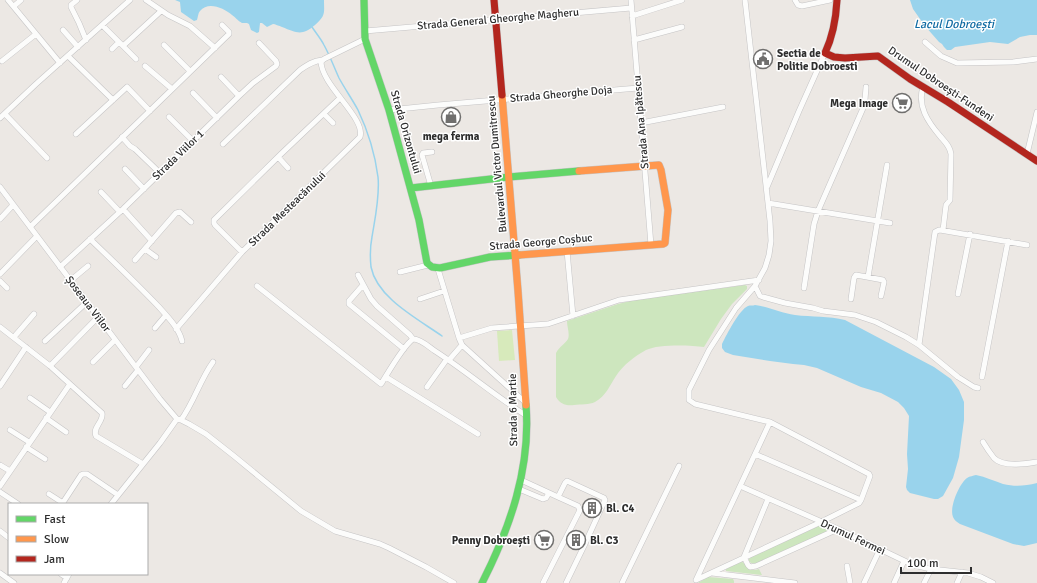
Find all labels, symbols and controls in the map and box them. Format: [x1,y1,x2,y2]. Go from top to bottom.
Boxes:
street label: Strada General Gheorghe Magheru [417,5,579,33]
water label: Lacul Dobroești [914,17,996,32]
street label: Drumul Dobroești-Fundeni [886,44,996,124]
place label: Sectia de Politie Dobroesti [777,47,857,73]
public building icon: Sectia de Politie Dobroesti [752,48,774,70]
street label: Strada Ana Ipătescu [630,75,652,169]
street label: Strada Gheorghe Doja [509,83,613,105]
street label: Strada Orizontului [388,89,424,175]
supermarket icon: Mega Image [891,92,913,114]
street label: Bulevardul Victor Dumitrescu [485,95,509,233]
place label: Mega Image [830,97,889,110]
shop icon: mega ferma [440,106,462,128]
street label: Strada Viilor 1 [149,127,207,183]
place label: mega ferma [423,130,480,143]
street label: Strada Mesteacănului [246,169,328,249]
street label: Strada George Coșbuc [489,231,593,253]
street label: Șoseaua Viilor [63,273,113,335]
street label: Strada 6 Martie [506,373,520,447]
building icon: Bl. C4 [581,497,603,519]
place label: Bl. C4 [606,502,634,515]
legend [8,503,148,575]
text: Fast [44,512,65,527]
street label: Drumul Fermei [819,516,887,558]
supermarket icon: Penny Dobroești [533,529,555,551]
building icon: Bl. C3 [565,529,587,551]
text: Slow [44,532,69,547]
place label: Penny Dobroești [452,534,530,548]
place label: Bl. C3 [590,534,618,547]
scale bar [901,549,971,575]
text: Jam [44,552,65,567]
text: 100 m [907,556,939,571]

